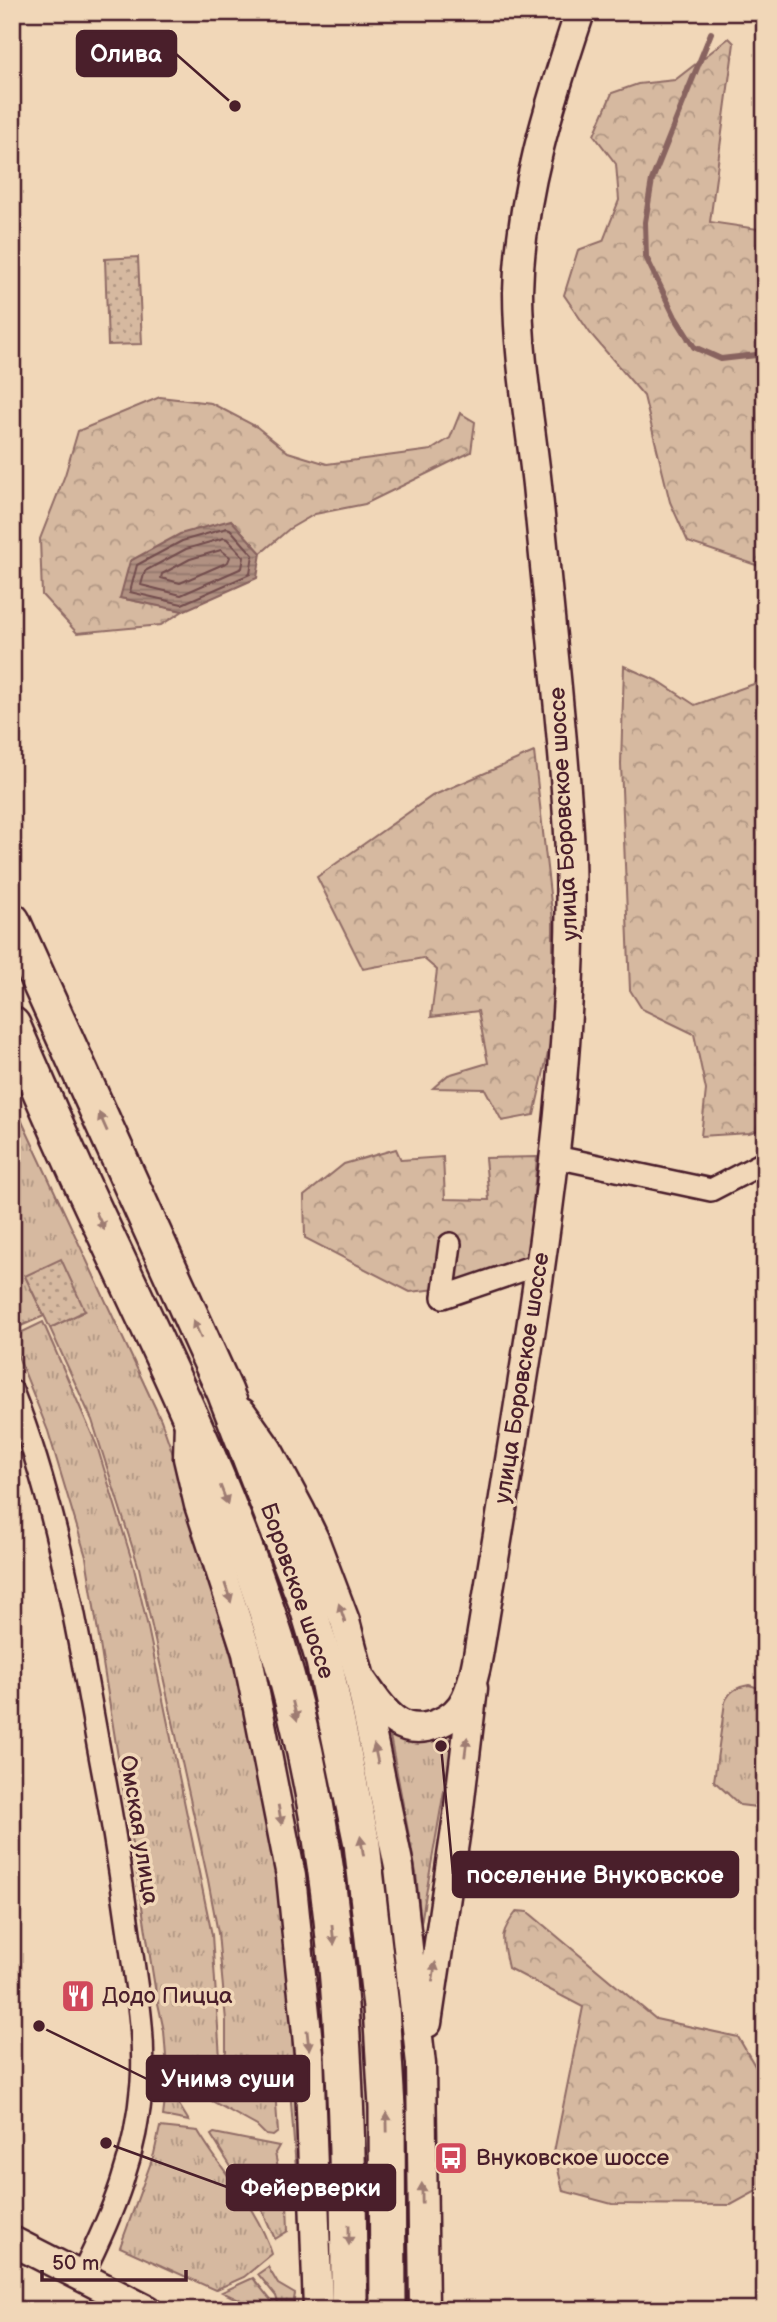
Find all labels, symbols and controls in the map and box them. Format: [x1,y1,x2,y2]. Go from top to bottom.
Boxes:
callout: Олива [77,31,176,76]
text: Олива [90,40,163,69]
street label: улица Боровское шоссе [543,686,585,942]
one-way arrow [97,1112,109,1132]
one-way arrow [94,1211,106,1231]
street label: улица Боровское шоссе [488,1250,556,1506]
one-way arrow [191,1319,202,1340]
one-way arrow [218,1484,229,1505]
street label: Боровское шоссе [254,1499,340,1683]
one-way arrow [223,1583,234,1604]
one-way arrow [336,1602,347,1623]
one-way arrow [290,1700,301,1722]
one-way arrow [461,1735,472,1757]
one-way arrow [371,1743,382,1765]
street label: Омская улица [113,1753,165,1907]
one-way arrow [274,1804,285,1826]
one-way arrow [356,1835,367,1857]
callout: поселение Внуковское [453,1852,738,1897]
text: поселение Внуковское [466,1861,724,1890]
one-way arrow [328,1924,339,1946]
one-way arrow [429,1961,440,1983]
restaurant icon: Додо Пицца [59,1977,97,2015]
place label: Додо Пицца [102,1982,233,2010]
one-way arrow [302,2030,313,2052]
callout: Унимэ суши [147,2056,309,2101]
text: Унимэ суши [161,2065,295,2094]
one-way arrow [382,2110,393,2132]
bus stop icon: Внуковское шоссе [432,2139,470,2177]
place label: Внуковское шоссе [476,2144,670,2172]
callout: Фейерверки [227,2165,395,2210]
text: Фейерверки [241,2174,381,2203]
one-way arrow [416,2181,428,2203]
one-way arrow [343,2224,355,2246]
scale bar [42,2238,186,2282]
text: 50 m [52,2251,99,2276]

